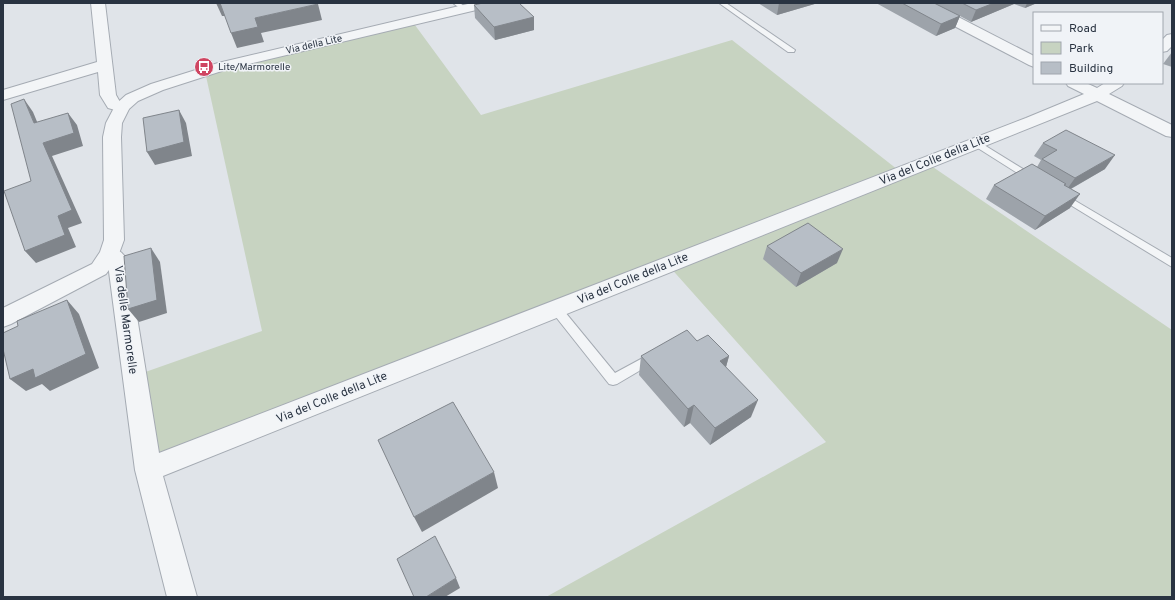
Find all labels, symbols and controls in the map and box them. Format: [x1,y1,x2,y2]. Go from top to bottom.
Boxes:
legend [1033,12,1163,84]
text: Road [1069,21,1097,37]
street label: Via della Lite [284,32,344,58]
text: Park [1069,41,1094,57]
bus stop icon: Lite/Marmorelle [193,56,215,78]
place label: Lite/Marmorelle [218,61,290,74]
text: Building [1069,61,1113,77]
street label: Via del Colle della Lite [877,130,993,190]
street label: Via del Colle della Lite [575,249,691,309]
street label: Via delle Marmorelle [109,265,141,375]
street label: Via del Colle della Lite [274,368,390,428]

